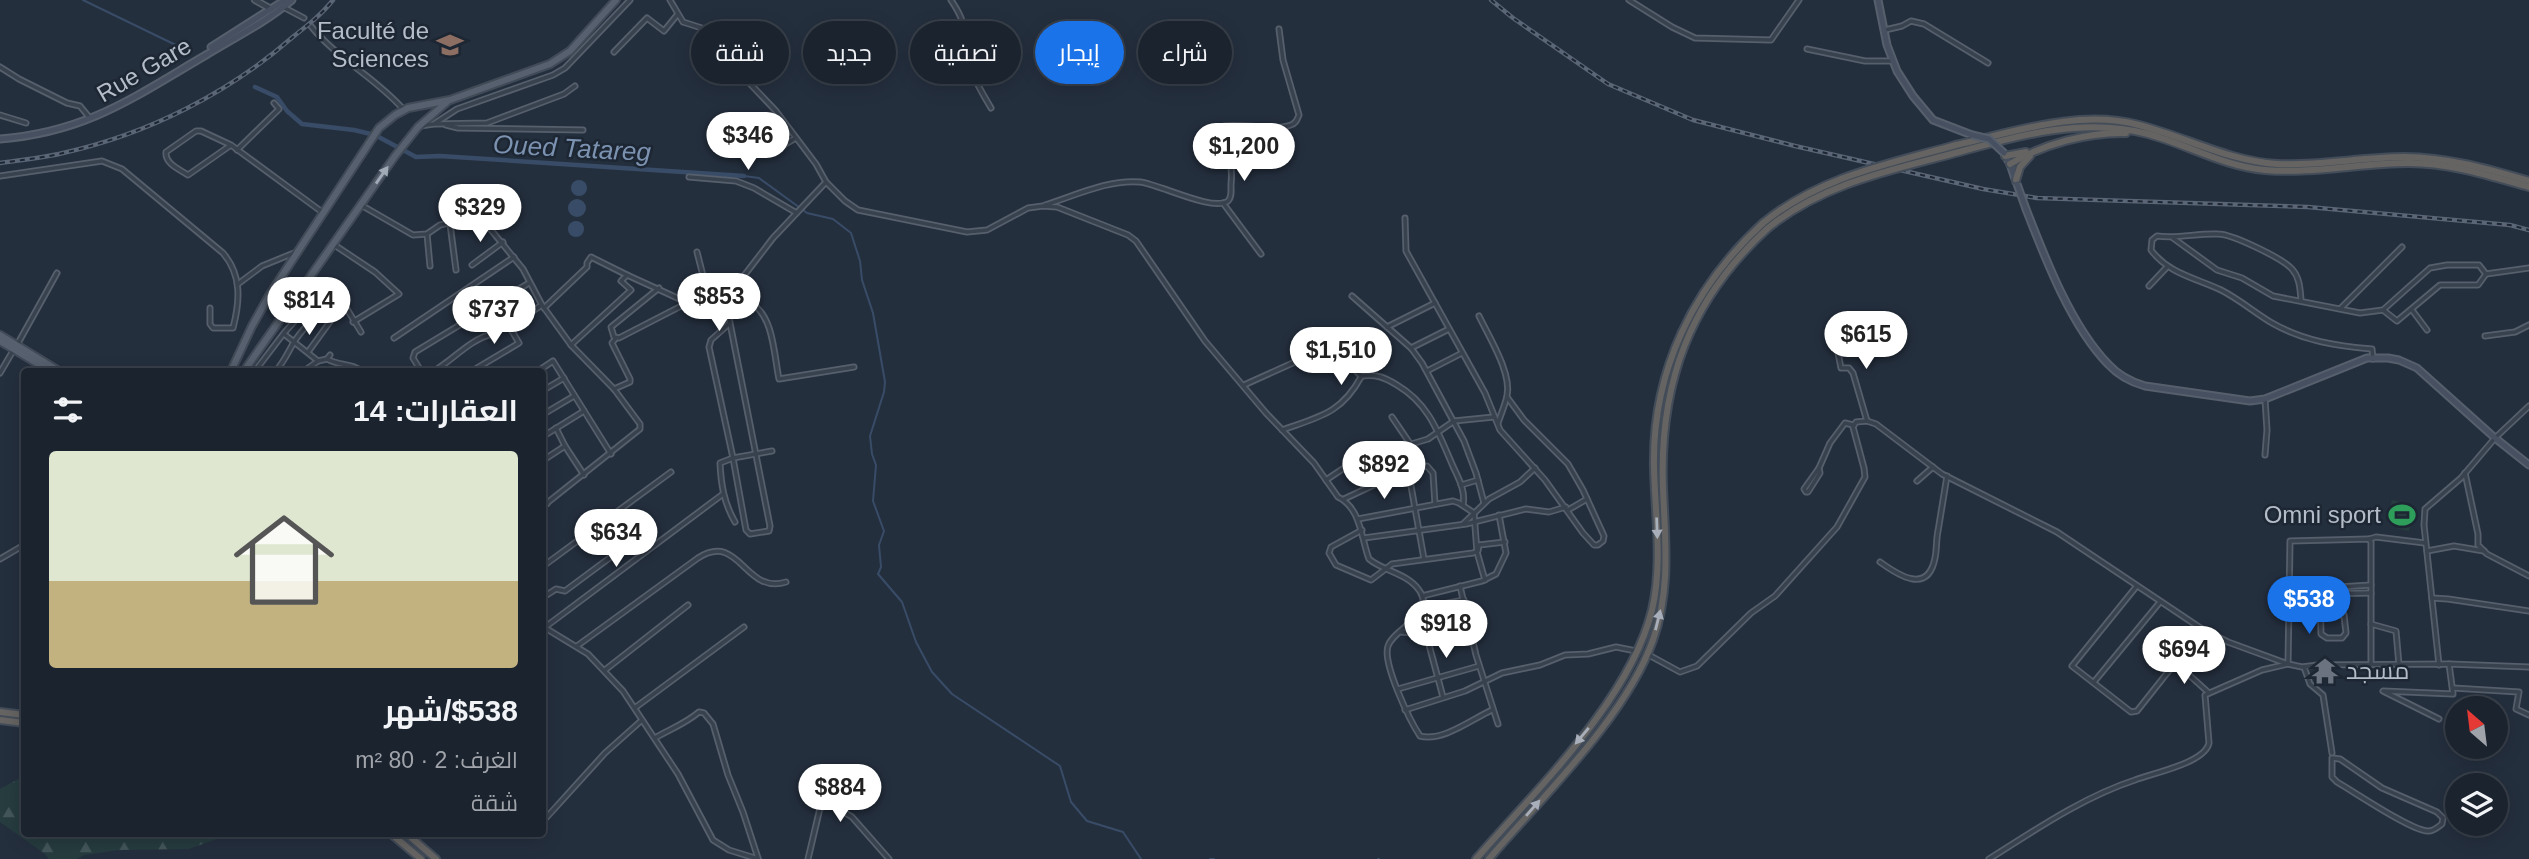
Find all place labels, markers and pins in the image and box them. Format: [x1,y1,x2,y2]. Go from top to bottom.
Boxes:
place label: Faculté de Sciences [317,17,429,72]
school or university icon: Faculté de Sciences [435,30,465,60]
pin: $346 [707,113,789,172]
pin: $1,200 [1187,124,1301,183]
pin: $329 [439,184,521,244]
pin: $853 [678,274,760,333]
pin: $814 [268,278,350,337]
pin: $737 [453,286,535,346]
pin: $615 [1825,312,1907,371]
pin: $1,510 [1284,328,1398,387]
pin: $892 [1343,442,1425,501]
sports icon: Omni sport [2387,500,2417,530]
place label: Omni sport [2264,501,2381,528]
pin: $634 [575,510,657,569]
pin: $538 [2268,576,2350,636]
pin: $918 [1405,600,1487,660]
pin: $694 [2143,626,2225,686]
temple icon: مسجد [2310,656,2340,686]
place label: مسجد [2346,657,2409,684]
pin: $884 [799,764,881,824]

